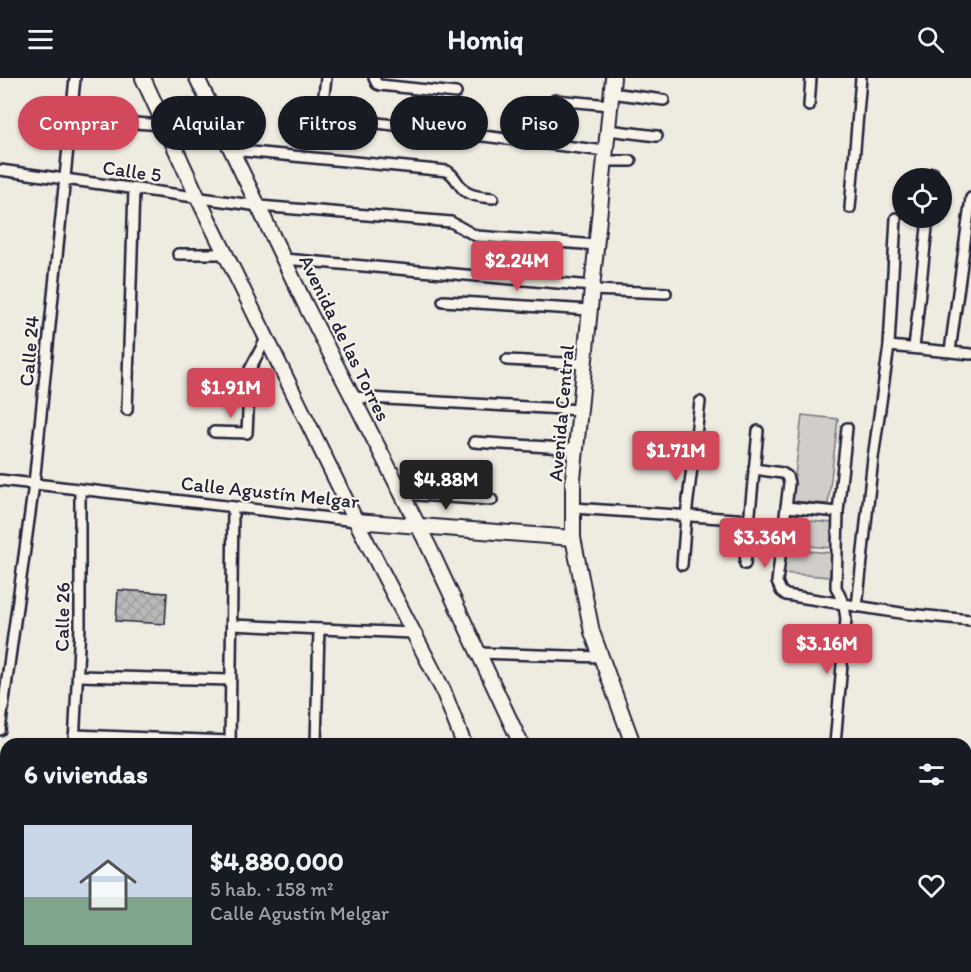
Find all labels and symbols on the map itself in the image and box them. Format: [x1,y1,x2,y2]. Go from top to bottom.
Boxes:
street label: Calle 5 [101,155,163,187]
pin: $2.24M [468,241,566,292]
street label: Avenida de las Torres [294,251,396,425]
street label: Calle 24 [14,315,44,387]
street label: Avenida Central [543,343,579,483]
pin: $1.91M [182,368,280,419]
pin: $1.71M [627,431,725,482]
pin: $4.88M [397,460,495,511]
street label: Calle Agustín Melgar [180,471,360,513]
pin: $3.36M [716,518,814,569]
street label: Calle 26 [49,582,75,652]
pin: $3.16M [778,624,876,675]

